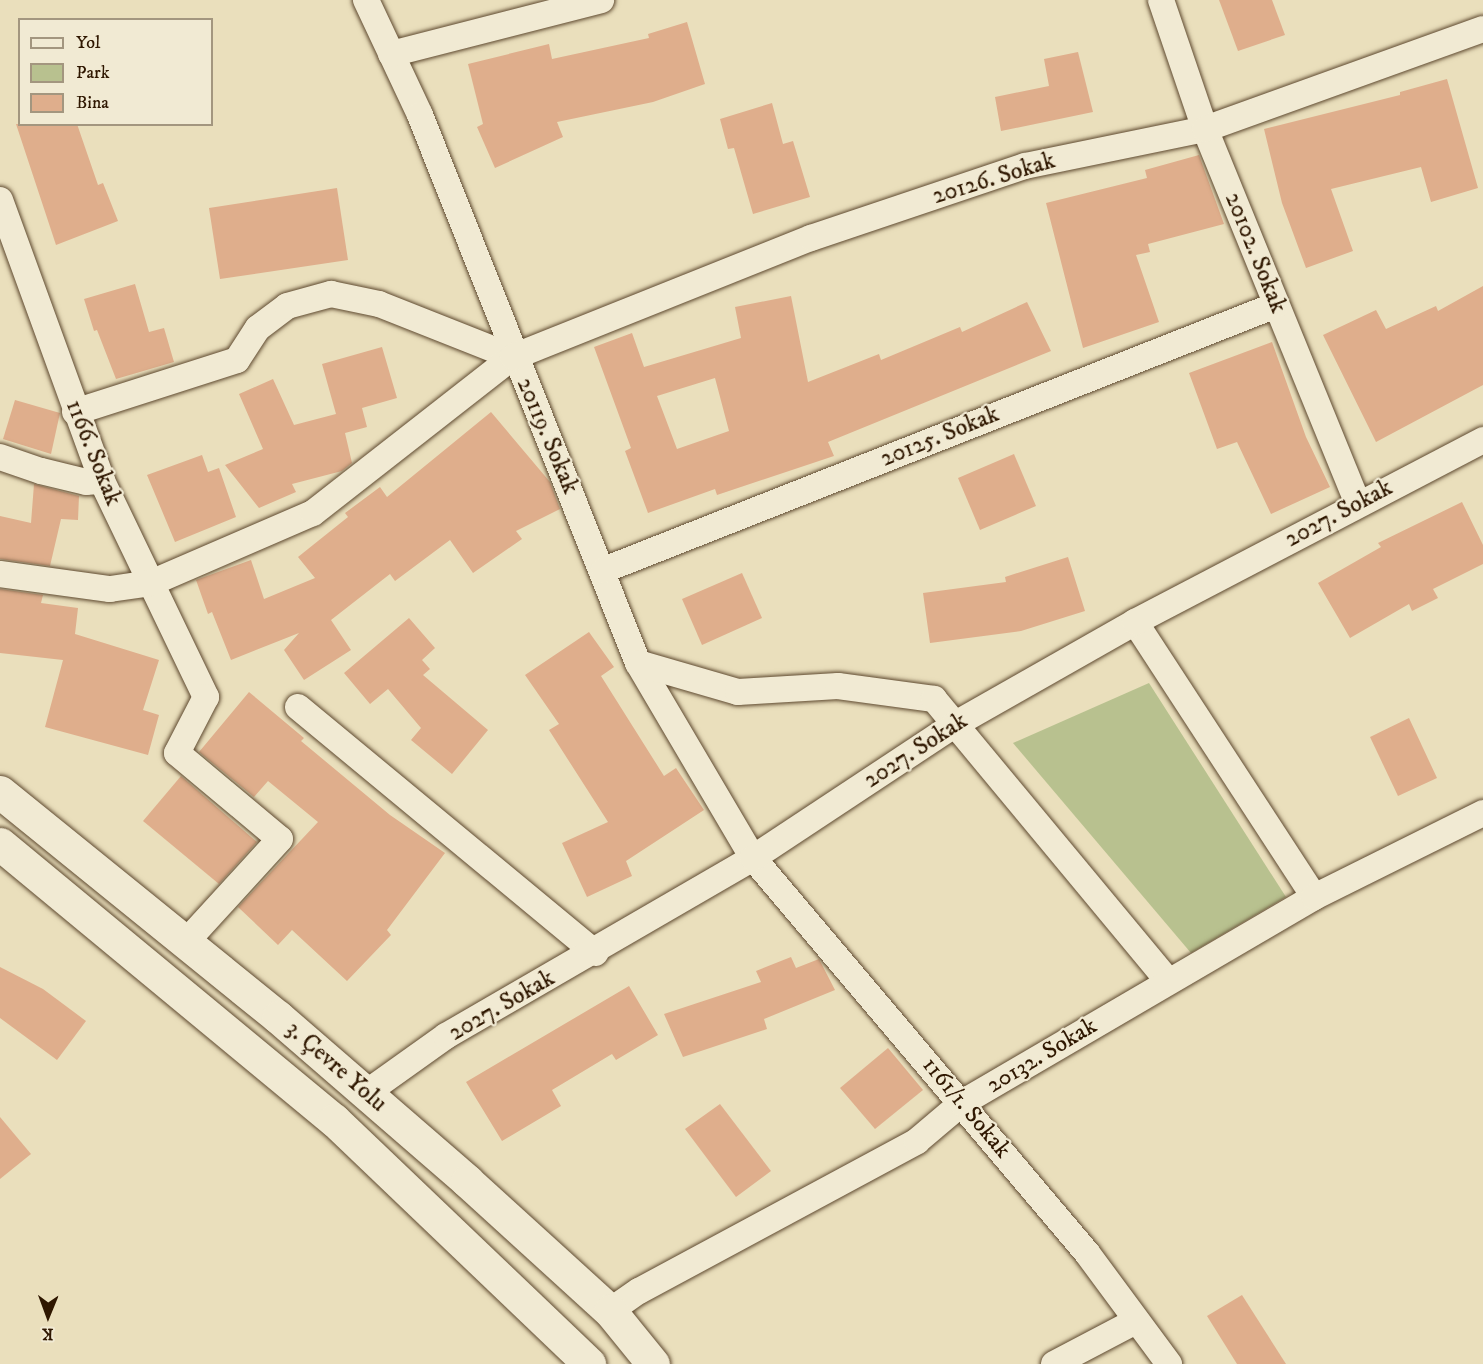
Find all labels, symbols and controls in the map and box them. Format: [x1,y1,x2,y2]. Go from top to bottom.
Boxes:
legend [18,18,213,126]
text: Yol [76,32,100,54]
text: Park [76,62,110,84]
text: Bina [76,92,109,114]
street label: 20126. Sokak [929,147,1059,211]
street label: 20102. Sokak [1218,189,1292,317]
street label: 20119. Sokak [510,374,584,498]
street label: 1166. Sokak [59,396,127,510]
street label: 20125. Sokak [877,400,1003,474]
street label: 2027. Sokak [1280,474,1398,554]
street label: 2027. Sokak [859,707,973,795]
street label: 2027. Sokak [444,964,560,1048]
street label: 20132. Sokak [982,1012,1102,1100]
street label: 3. Çevre Yolu [280,1015,392,1119]
street label: 1161/1. Sokak [915,1052,1017,1164]
north arrow [18,1286,78,1346]
text: K [42,1324,53,1344]

